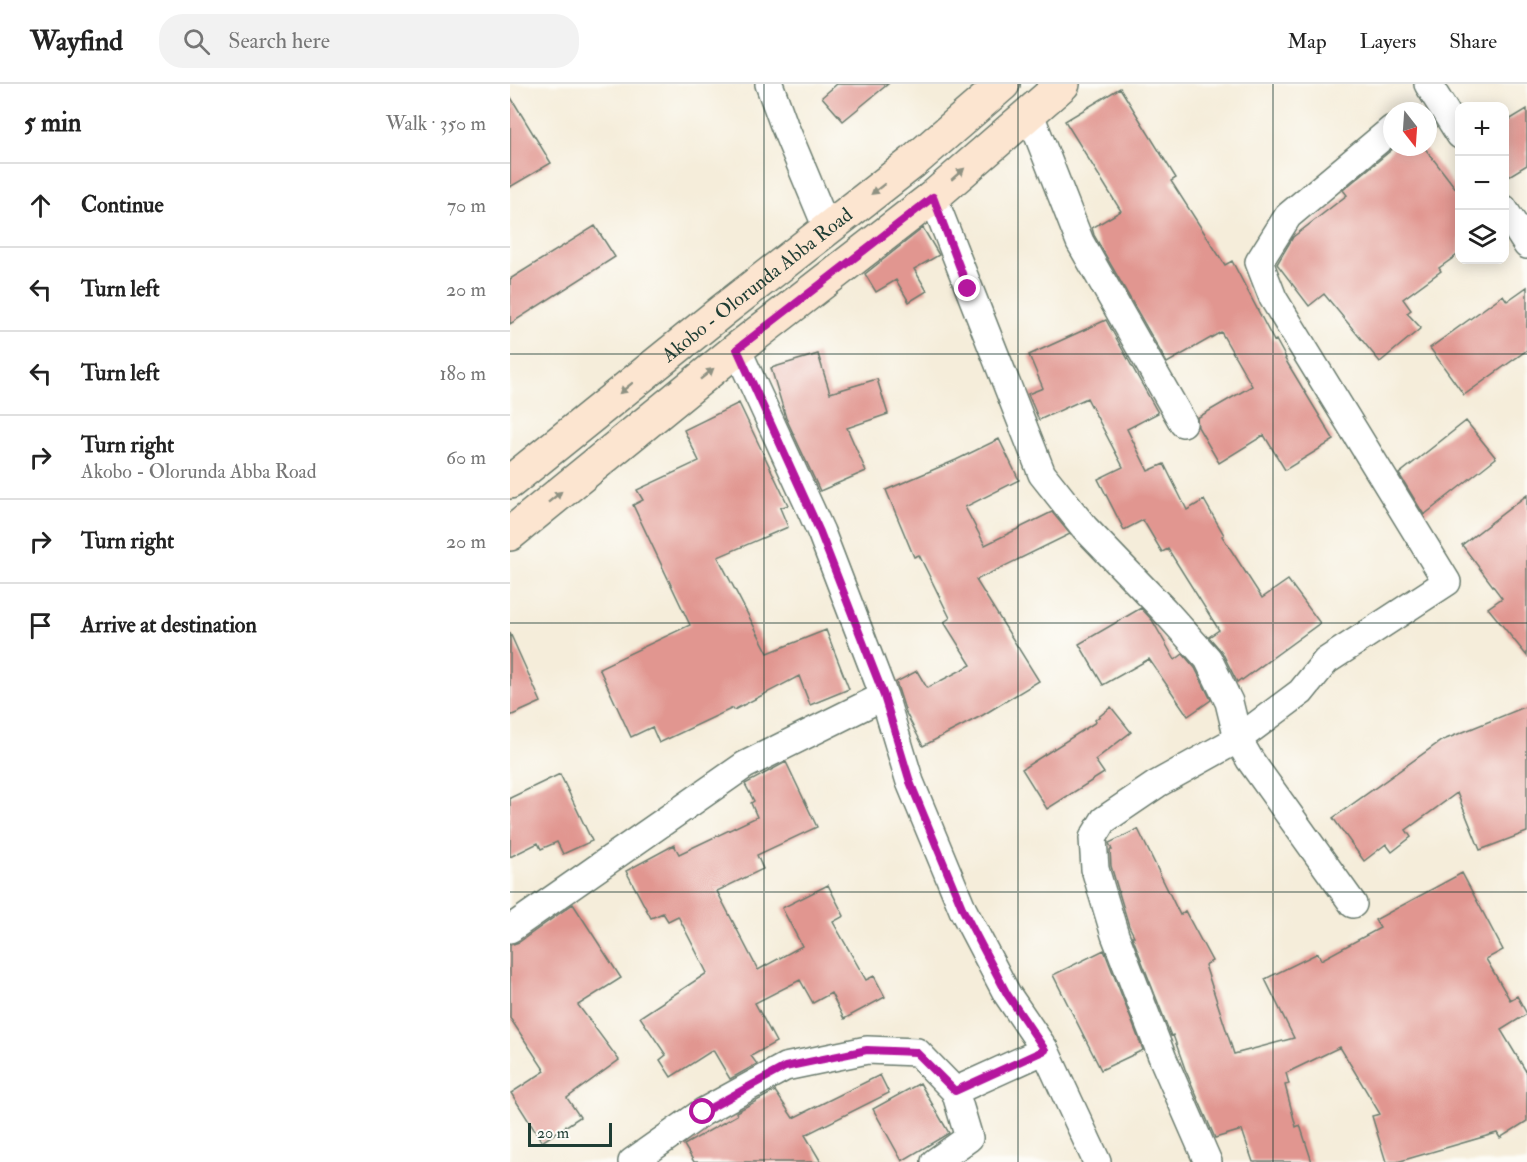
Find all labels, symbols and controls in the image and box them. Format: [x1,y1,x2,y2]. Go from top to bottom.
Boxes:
search box [159,14,579,68]
text: Wayfind [30,24,123,59]
icon: search [180,25,213,58]
text: Search here [228,27,330,55]
text: Map [1287,28,1327,55]
text: Layers [1360,28,1416,55]
text: Share [1449,28,1497,55]
north arrow [1383,102,1437,156]
map controls [1455,102,1509,264]
button: + [1455,102,1509,156]
text: 5 min [24,107,81,139]
text: Walk · 350 m [386,111,486,136]
button: − [1455,156,1509,210]
one-way arrow [950,168,965,181]
one-way arrow [870,183,886,195]
icon: ahead [24,189,57,222]
text: Continue [81,191,164,219]
text: 70 m [447,193,486,218]
street label: Akobo - Olorunda Abba Road [656,202,858,368]
button: layers [1455,210,1509,264]
icon: left [24,273,57,306]
text: Turn left [81,275,160,303]
route end [954,275,980,301]
text: 20 m [446,277,486,302]
icon: left [24,357,57,390]
text: Turn left [81,359,160,387]
text: 180 m [439,361,486,386]
one-way arrow [699,367,715,380]
one-way arrow [619,382,634,394]
text: Turn right [81,431,174,459]
icon: right [24,441,57,474]
text: 60 m [446,445,486,470]
text: Akobo - Olorunda Abba Road [81,459,317,484]
one-way arrow [548,491,563,503]
icon: right [24,525,57,558]
text: Turn right [81,527,174,555]
text: 20 m [446,529,486,554]
icon: arrive [24,609,57,642]
text: Arrive at destination [81,611,257,639]
route start [689,1098,715,1124]
scale bar [528,1120,612,1148]
text: 20 m [537,1123,569,1143]

